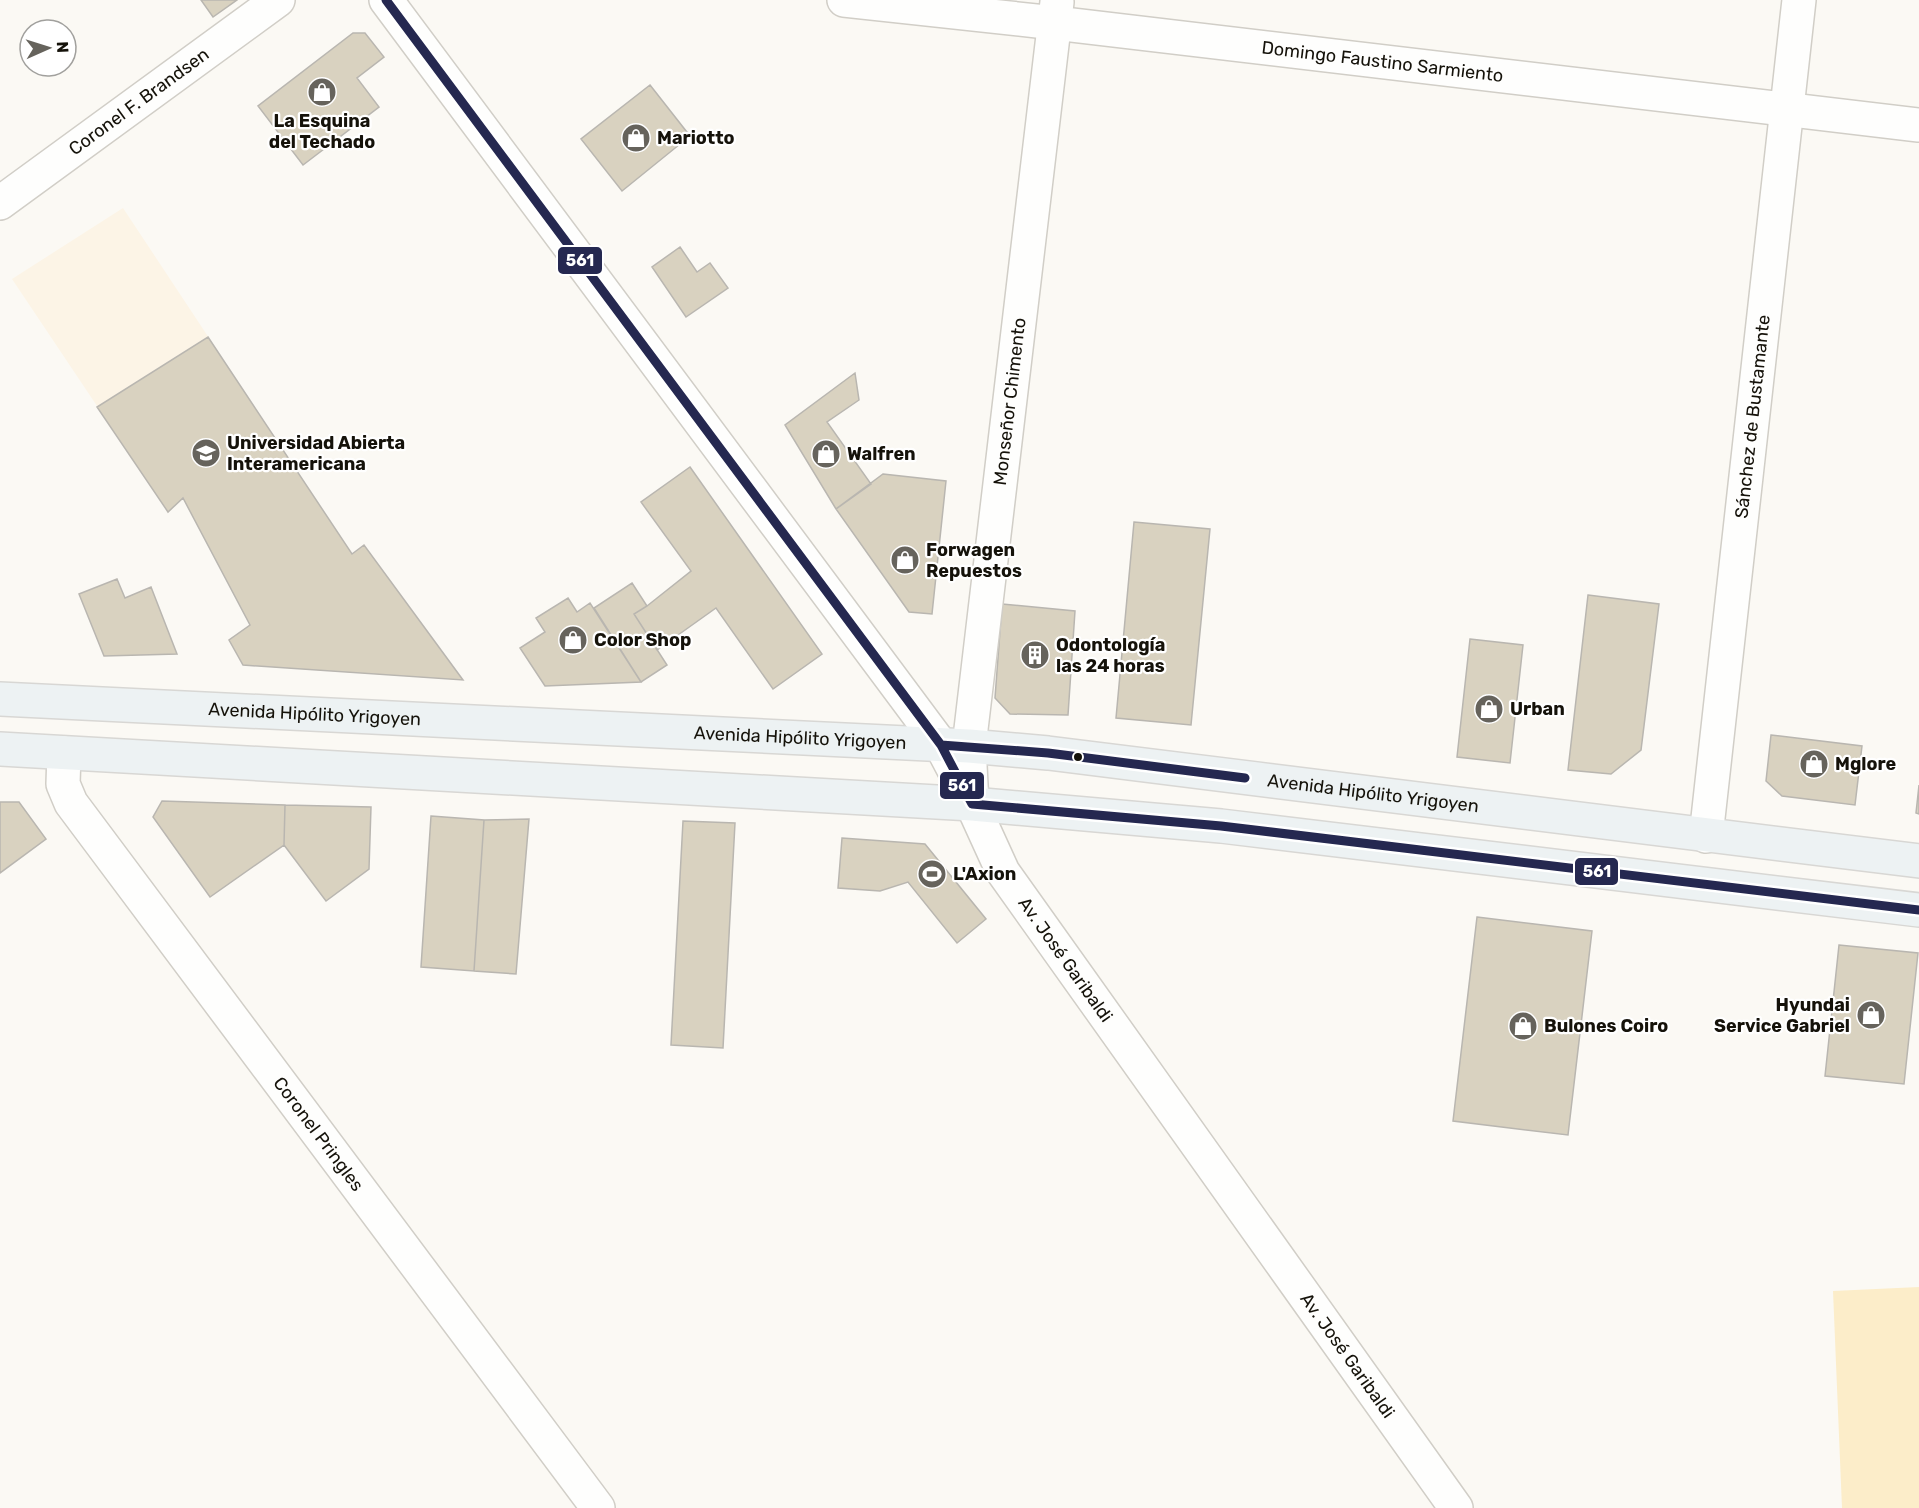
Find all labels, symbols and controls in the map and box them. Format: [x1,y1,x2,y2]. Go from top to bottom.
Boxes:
north arrow [18,18,78,78]
street label: Domingo Faustino Sarmiento [1260,36,1505,87]
text: N [53,41,72,53]
street label: Coronel F. Brandsen [65,43,213,160]
shop icon: La Esquina del Techado [306,76,338,108]
place label: La Esquina del Techado [269,110,375,153]
shop icon: Mariotto [620,122,652,154]
place label: Mariotto [657,127,735,149]
line badge: 561 [557,246,603,275]
text: 561 [566,251,594,270]
street label: Sánchez de Bustamante [1730,314,1775,520]
street label: Monseñor Chimento [989,316,1031,486]
place label: Universidad Abierta Interamericana [227,432,405,475]
school or university icon: Universidad Abierta Interamericana [190,437,222,469]
shop icon: Walfren [810,438,842,470]
place label: Walfren [847,443,916,465]
place label: Forwagen Repuestos [926,539,1022,582]
shop icon: Forwagen Repuestos [889,544,921,576]
shop icon: Color Shop [557,624,589,656]
place label: Color Shop [594,629,691,651]
place label: Odontología las 24 horas [1056,634,1165,677]
building icon: Odontología las 24 horas [1019,639,1051,671]
shop icon: Urban [1473,693,1505,725]
street label: Avenida Hipólito Yrigoyen [208,698,421,730]
place label: Urban [1510,698,1565,720]
street label: Avenida Hipólito Yrigoyen [693,722,907,754]
shop icon: Mglore [1798,748,1830,780]
unlabelled marker [1072,751,1084,763]
place label: Mglore [1835,753,1897,775]
street label: Avenida Hipólito Yrigoyen [1266,769,1480,817]
line badge: 561 [939,771,985,800]
text: 561 [948,776,976,795]
line badge: 561 [1574,857,1619,886]
sports icon: L'Axion [916,858,948,890]
text: 561 [1583,862,1611,881]
place label: L'Axion [953,863,1016,885]
street label: Av. José Garibaldi [1013,893,1117,1027]
place label: Hyundai Service Gabriel [1714,994,1850,1037]
shop icon: Hyundai Service Gabriel [1855,999,1887,1031]
shop icon: Bulones Coiro [1507,1010,1539,1042]
place label: Bulones Coiro [1544,1015,1668,1037]
street label: Coronel Pringles [269,1073,368,1196]
street label: Av. José Garibaldi [1295,1289,1399,1422]

